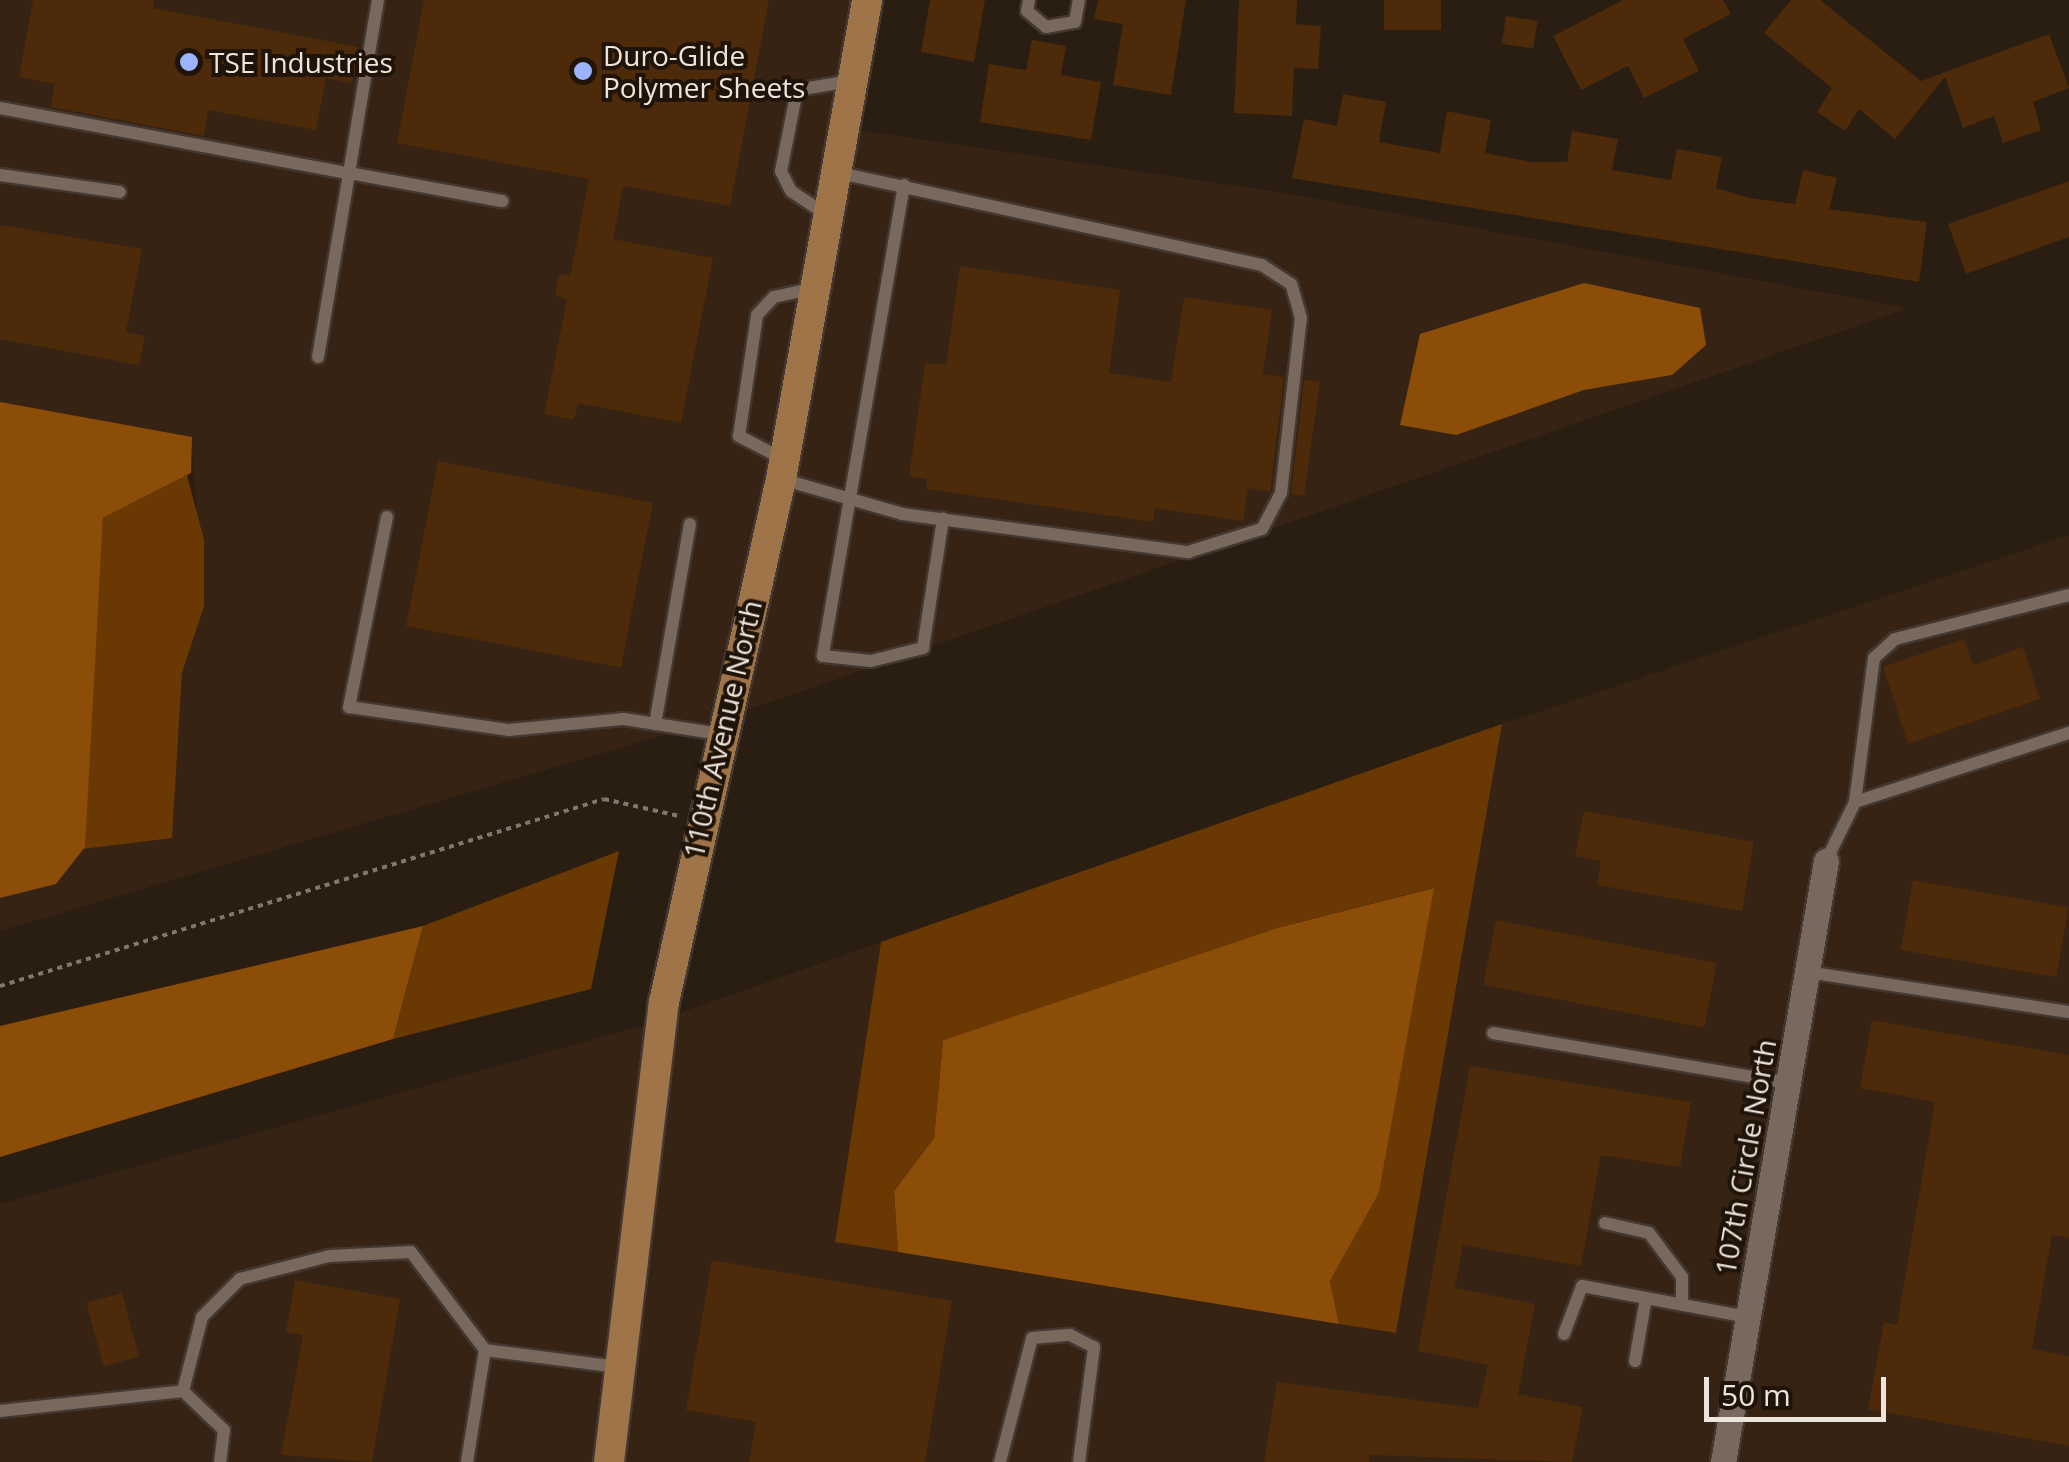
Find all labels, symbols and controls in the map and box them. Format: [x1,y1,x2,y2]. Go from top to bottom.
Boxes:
place label: Duro-Glide Polymer Sheets [603,38,805,104]
place label: TSE Industries [209,45,393,79]
marker: TSE Industries [178,51,200,73]
marker: Duro-Glide Polymer Sheets [572,60,594,82]
street label: 110th Avenue North [676,597,768,861]
street label: 107th Circle North [1708,1037,1782,1277]
scale bar [1709,1357,1892,1419]
text: 50 m [1721,1374,1791,1415]

